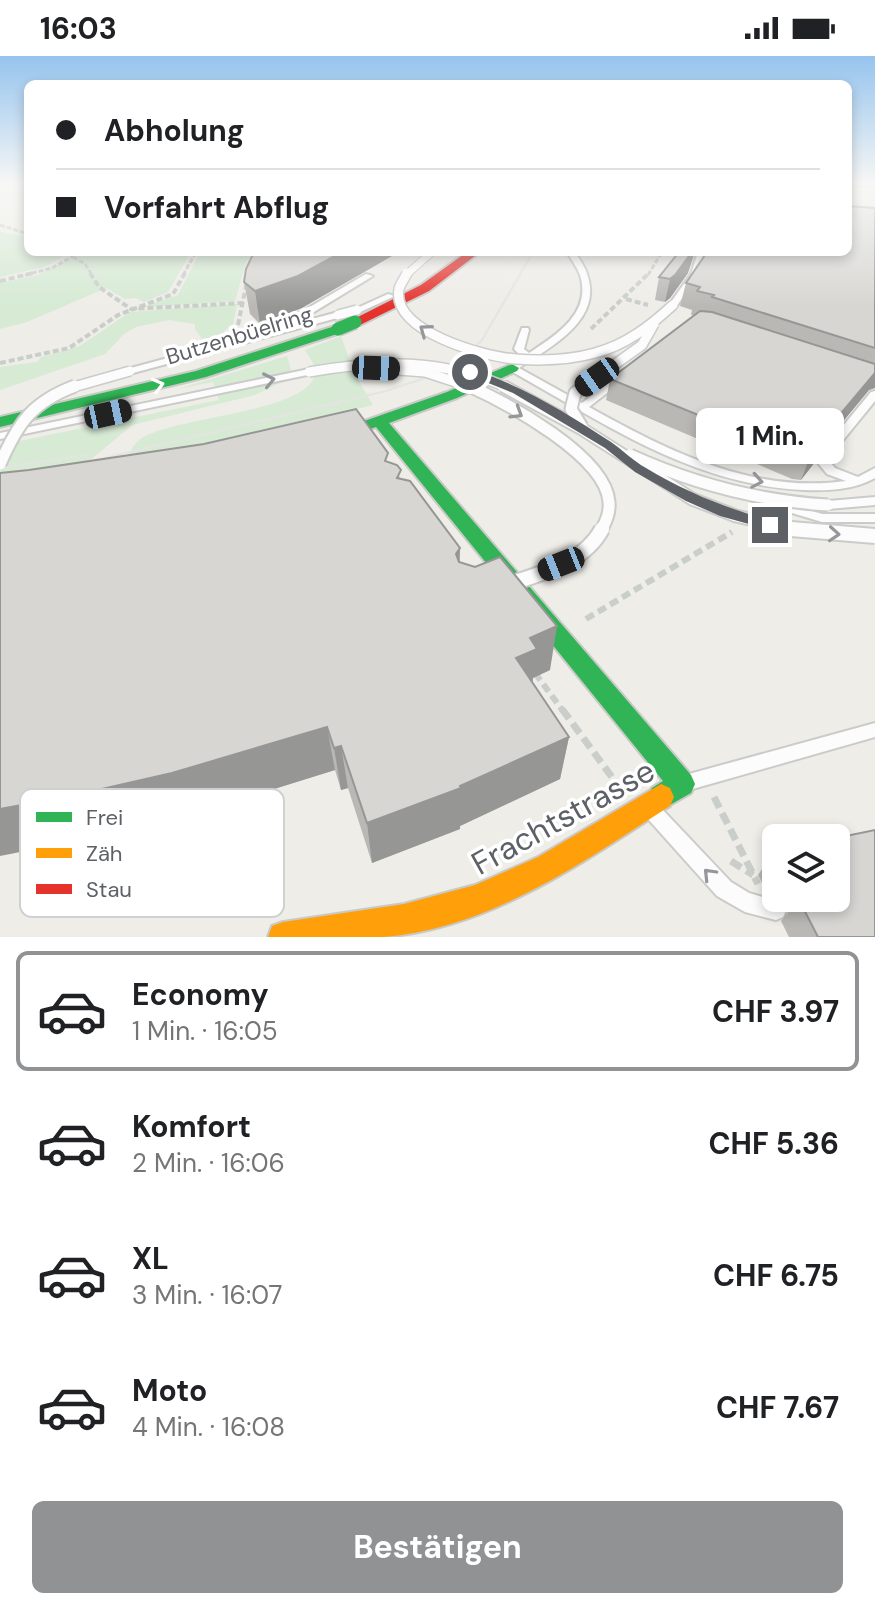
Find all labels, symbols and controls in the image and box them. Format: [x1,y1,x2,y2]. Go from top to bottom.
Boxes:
text: 16:03 [40,9,117,48]
text: Abholung [104,111,245,150]
text: Vorfahrt Abflug [104,188,329,227]
street label: Butzenbüelring [162,299,316,372]
one-way arrow [419,325,433,340]
car [570,353,624,401]
route start [452,354,488,390]
car [352,355,400,381]
one-way arrow [262,373,275,390]
one-way arrow [150,378,164,395]
car [82,397,134,431]
one-way arrow [508,403,523,418]
callout: 1 Min. [696,409,844,465]
text: 1 Min. [736,419,804,453]
one-way arrow [750,472,763,489]
route end [752,507,788,543]
one-way arrow [828,525,841,542]
car [534,544,588,584]
street label: Frachtstrasse [464,749,662,885]
legend [20,789,284,917]
text: Frei [86,803,123,832]
map controls [762,824,850,912]
button: layers [762,824,850,912]
text: Zäh [86,839,123,868]
one-way arrow [704,869,718,883]
text: Stau [86,875,132,904]
icon: car [36,975,108,1047]
text: Economy [132,975,269,1014]
text: CHF 3.97 [712,992,839,1031]
text: 1 Min. · 16:05 [132,1014,278,1048]
icon: car [36,1107,108,1179]
text: Komfort [132,1107,251,1146]
text: CHF 5.36 [708,1124,839,1163]
text: 2 Min. · 16:06 [132,1146,285,1180]
icon: car [36,1239,108,1311]
text: XL [132,1239,169,1278]
text: CHF 6.75 [713,1256,839,1295]
text: 3 Min. · 16:07 [132,1278,282,1312]
icon: car [36,1371,108,1443]
text: Moto [132,1371,207,1410]
text: CHF 7.67 [716,1388,839,1427]
text: 4 Min. · 16:08 [132,1410,285,1444]
button: Bestätigen [32,1501,843,1593]

